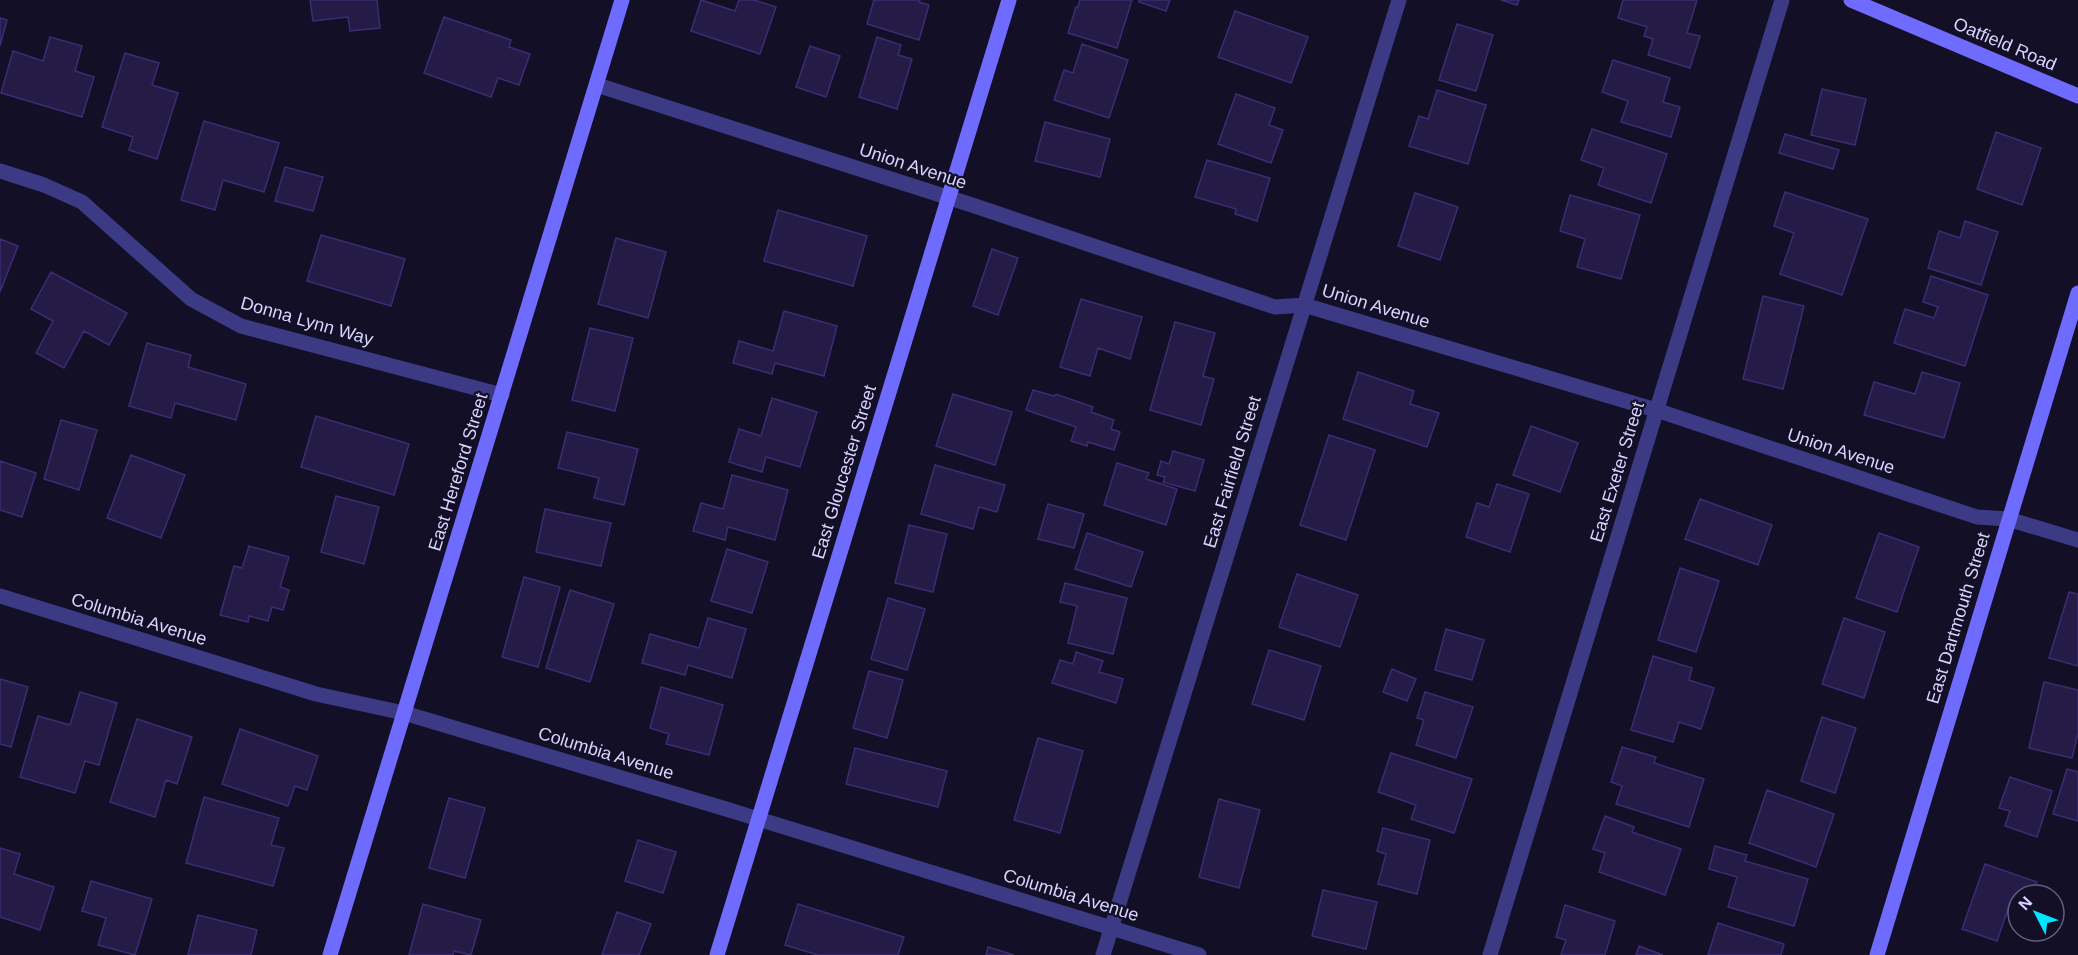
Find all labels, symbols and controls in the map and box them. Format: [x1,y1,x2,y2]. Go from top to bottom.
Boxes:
street label: Oatfield Road [1950,13,2060,75]
street label: Union Avenue [857,139,969,193]
street label: Union Avenue [1320,280,1432,332]
street label: Donna Lynn Way [239,293,375,349]
street label: East Gloucester Street [808,382,880,562]
street label: East Hereford Street [424,391,492,553]
street label: East Fairfield Street [1199,393,1265,551]
street label: East Exeter Street [1586,399,1648,545]
street label: Union Avenue [1785,424,1897,478]
street label: East Dartmouth Street [1922,530,1994,706]
street label: Columbia Avenue [69,589,209,649]
street label: Columbia Avenue [536,723,676,783]
street label: Columbia Avenue [1001,865,1141,925]
north arrow [2006,883,2066,943]
text: N [2015,893,2035,913]

